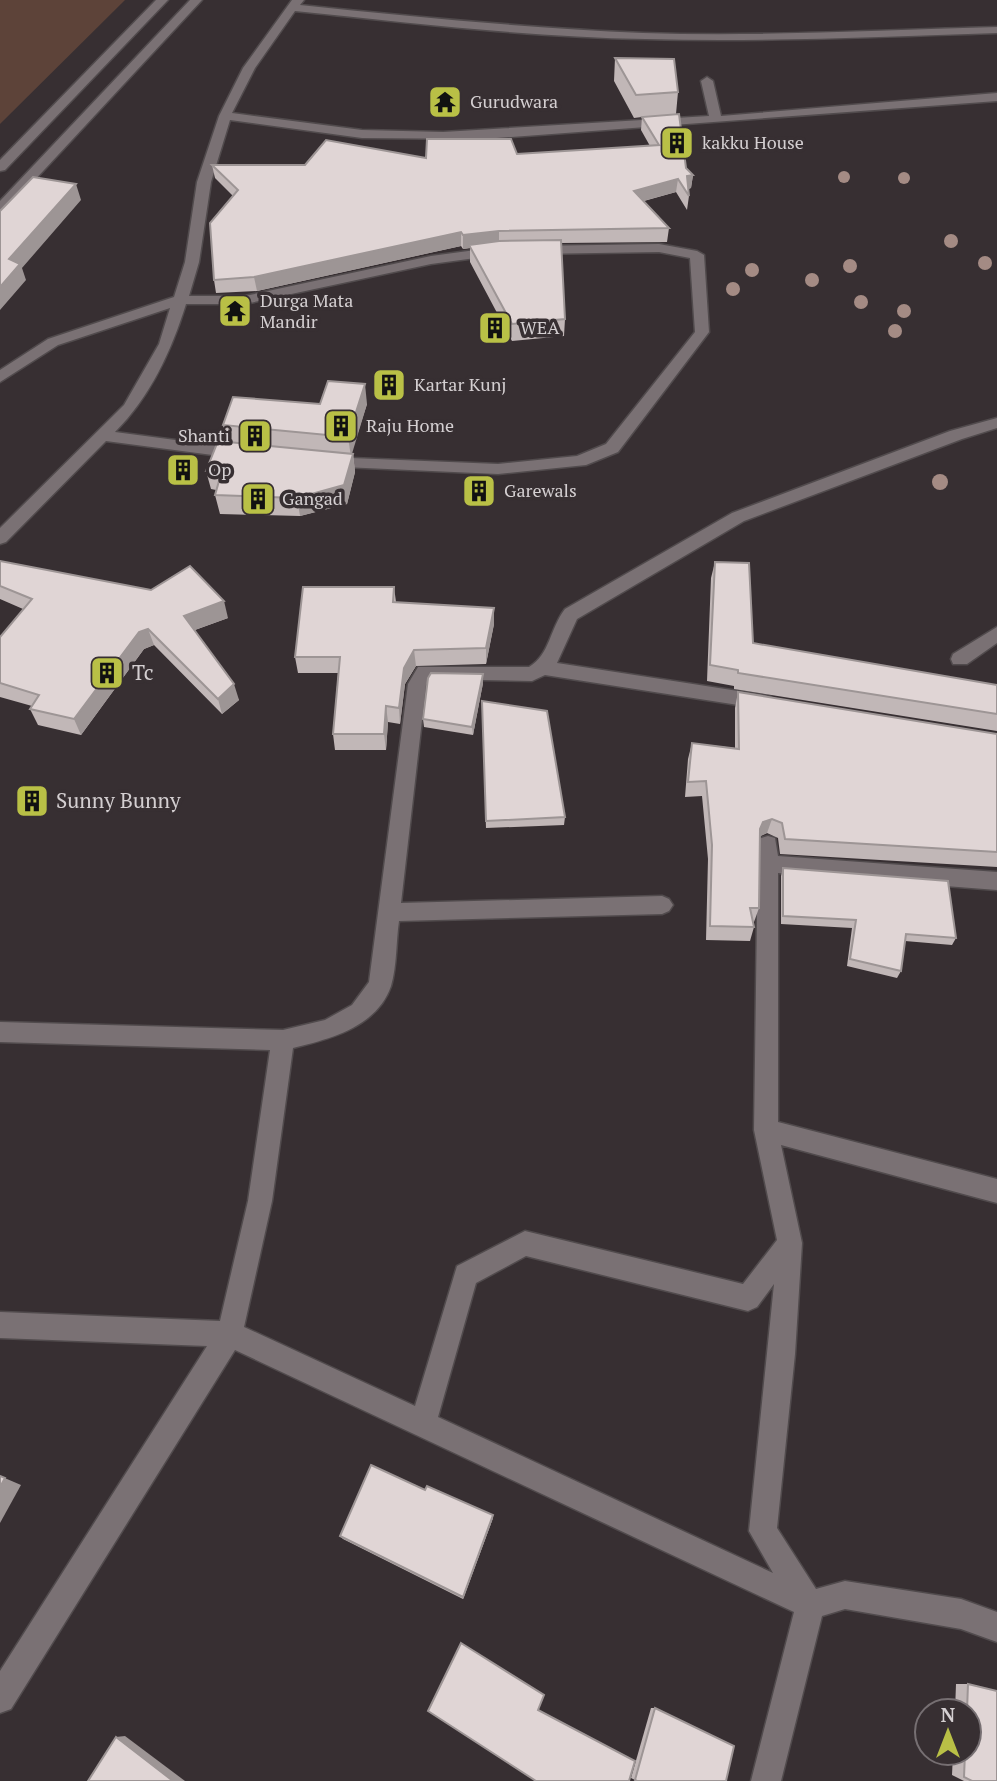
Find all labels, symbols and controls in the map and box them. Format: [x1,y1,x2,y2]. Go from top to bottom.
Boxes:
temple icon: Gurudwara [426,83,464,121]
place label: Gurudwara [470,89,558,113]
building icon: kakku House [658,124,696,162]
place label: kakku House [702,130,804,154]
place label: Durga Mata Mandir [260,288,353,333]
temple icon: Durga Mata Mandir [216,292,254,330]
building icon: WEA [476,309,514,347]
place label: WEA [520,315,560,339]
building icon: Kartar Kunj [370,366,408,404]
place label: Kartar Kunj [414,372,507,396]
building icon: Raju Home [322,407,360,445]
place label: Raju Home [366,413,454,437]
building icon: Shanti [236,417,274,455]
place label: Shanti [178,423,230,447]
building icon: Op [164,451,202,489]
place label: Op [208,457,232,481]
building icon: Garewals [460,472,498,510]
place label: Garewals [504,478,577,502]
building icon: Gangad [239,480,277,518]
place label: Gangad [282,486,343,510]
building icon: Tc [88,654,126,692]
place label: Tc [132,658,153,686]
building icon: Sunny Bunny [13,782,51,820]
place label: Sunny Bunny [56,786,181,814]
north arrow [913,1697,983,1767]
text: N [941,1702,956,1727]

